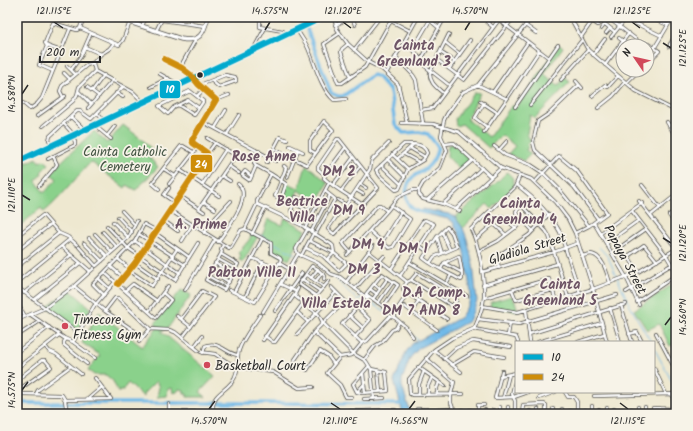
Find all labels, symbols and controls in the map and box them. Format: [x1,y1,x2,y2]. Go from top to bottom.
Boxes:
text: 121.115°E [36,3,73,19]
text: 14.575°N [252,3,288,19]
text: 121.120°E [324,3,363,19]
text: 14.570°N [452,3,488,19]
text: 121.125°E [613,3,652,19]
text: 121.125°E [675,28,691,67]
district label: Cainta Greenland 3 [377,35,451,73]
scale bar [40,38,100,64]
north arrow [615,38,655,78]
text: 200 m [46,43,80,62]
text: N [618,45,637,61]
unlabelled marker [195,70,205,80]
text: 14.580°N [4,75,20,113]
line badge: 10 [159,80,181,99]
text: 10 [166,81,175,99]
park label: Cainta Catholic Cemetery [83,142,167,178]
district label: Rose Anne [232,146,297,168]
line badge: 24 [190,154,213,173]
text: 24 [195,156,207,174]
district label: DM 2 [322,161,356,183]
text: 121.110°E [4,176,20,212]
district label: Beatrice Villa [276,191,328,229]
district label: Cainta Greenland 4 [483,193,557,231]
district label: DM 9 [333,200,365,222]
district label: A. Prime [175,214,227,236]
street label: Papaya Street [598,221,652,299]
text: 121.120°E [675,223,691,262]
street label: Gladiola Street [486,227,570,271]
district label: DM 4 [352,234,385,256]
district label: DM 1 [398,238,429,260]
district label: DM 3 [348,259,381,281]
district label: Pabton Ville II [208,262,296,284]
district label: Cainta Greenland 5 [523,274,599,312]
district label: D.A Comp. [402,282,466,304]
district label: Villa Estela [301,293,371,315]
text: 14.560°N [675,298,691,336]
district label: DM 7 AND 8 [382,300,461,322]
place label: Timecore Fitness Gym [73,310,141,346]
marker: Timecore Fitness Gym [60,321,70,331]
legend [515,341,655,393]
text: 10 [551,348,561,367]
place label: Basketball Court [215,356,307,377]
marker: Basketball Court [202,360,212,370]
text: 24 [551,368,565,387]
text: 14.575°N [4,372,20,408]
text: 14.570°N [191,413,227,429]
text: 121.110°E [323,413,359,429]
text: 14.565°N [390,413,428,429]
text: 121.115°E [610,413,647,429]

